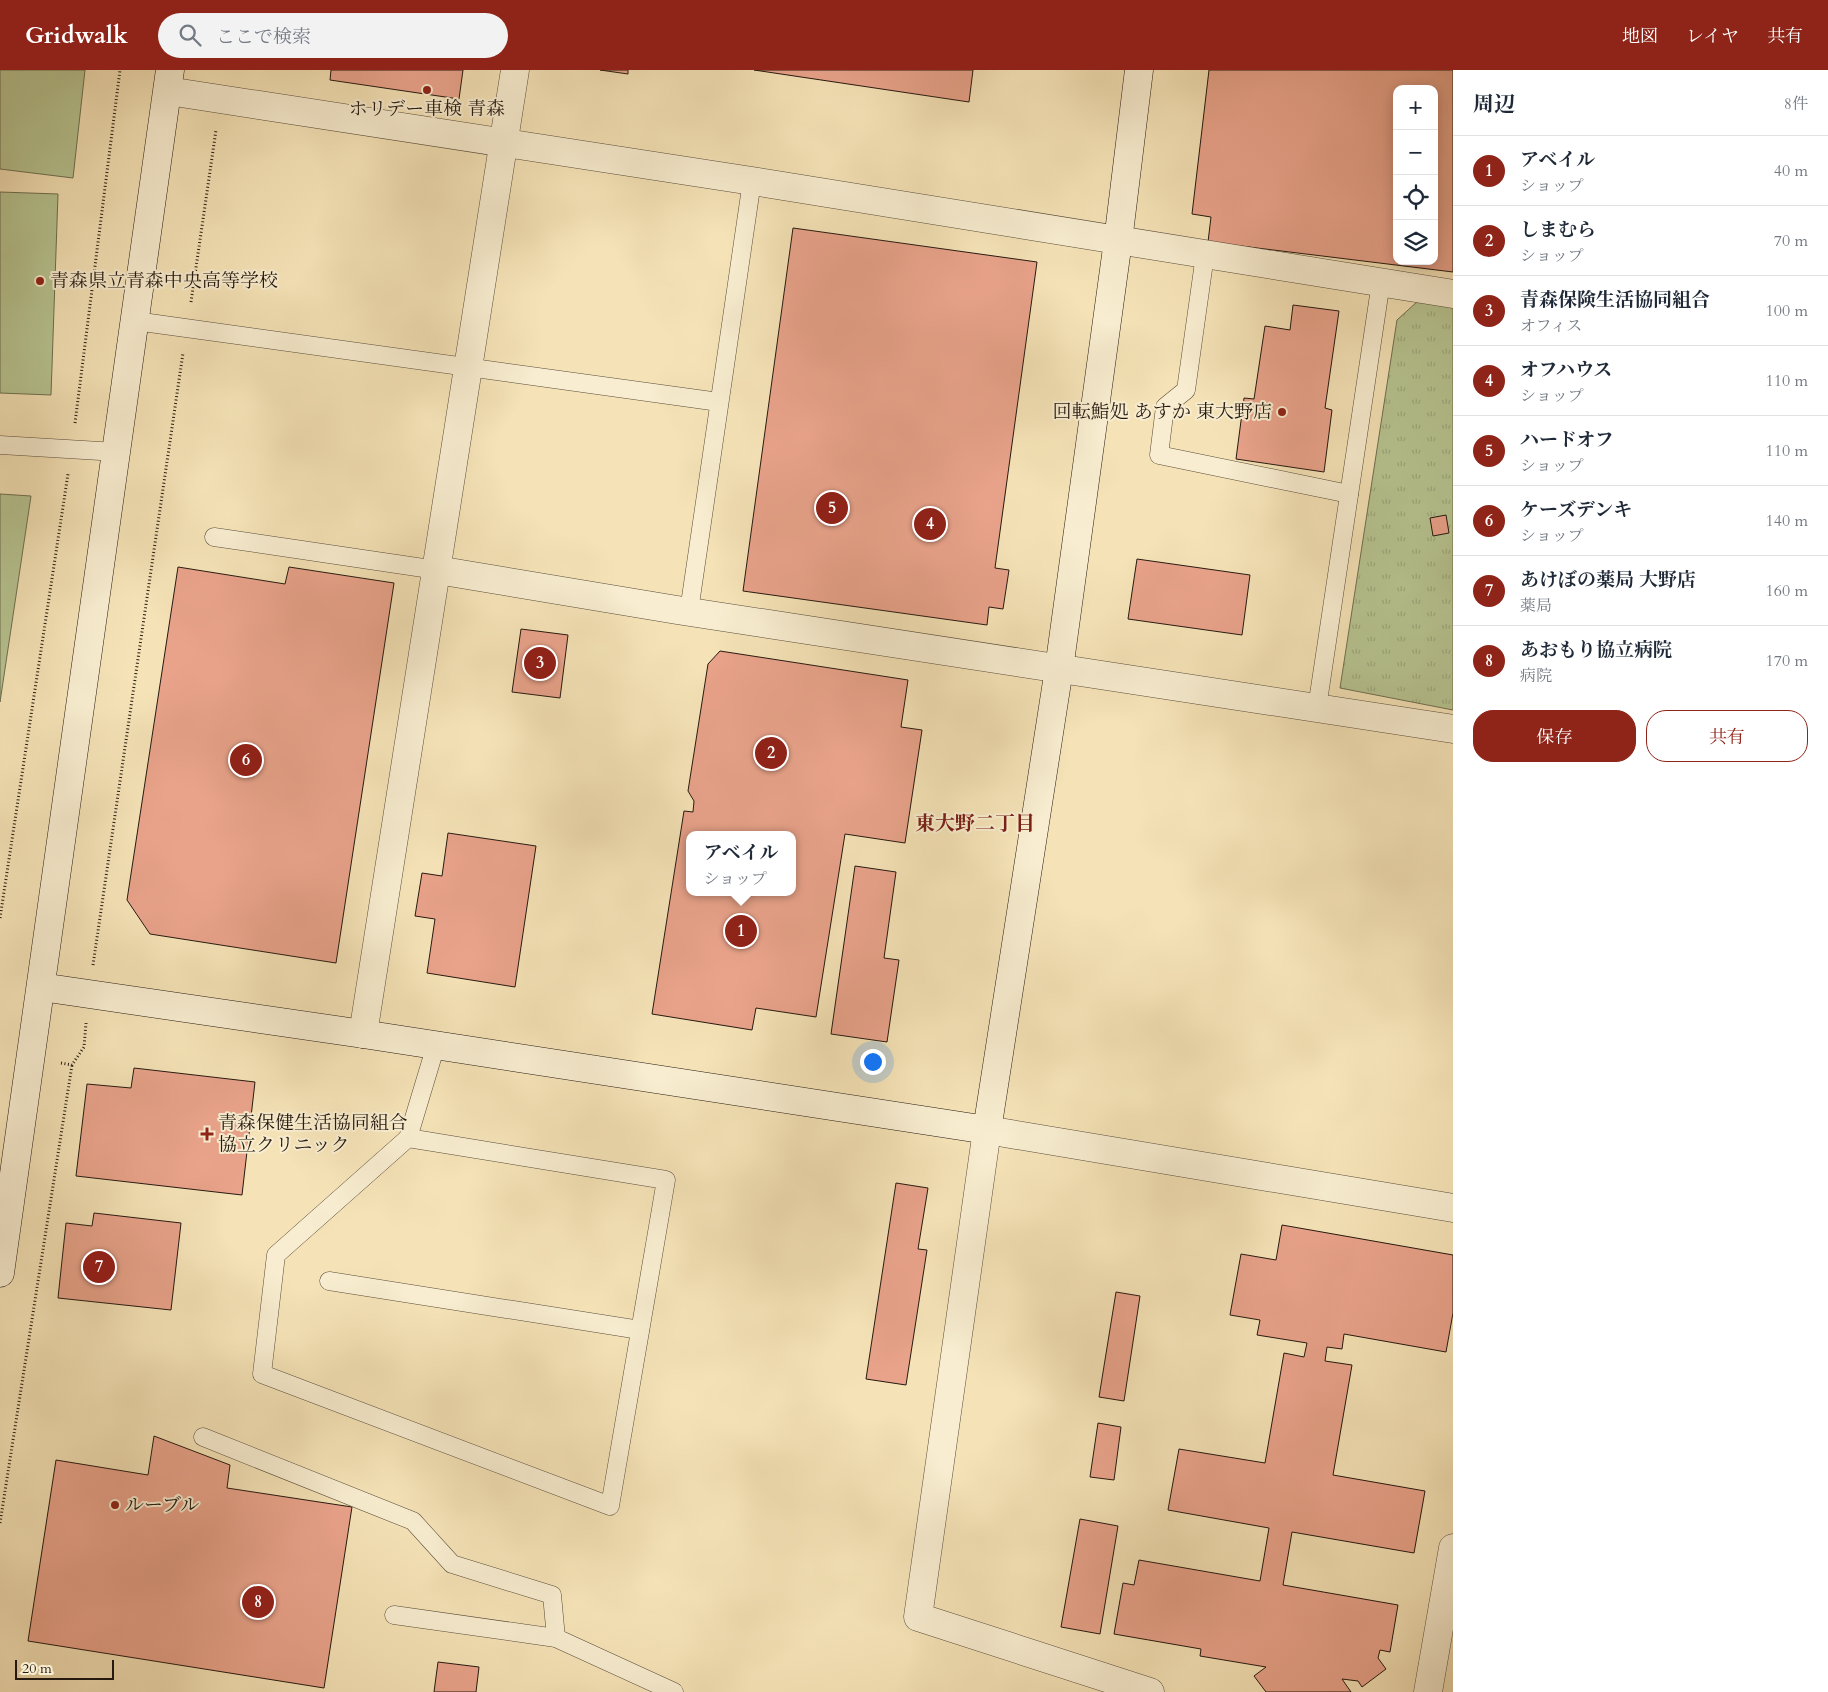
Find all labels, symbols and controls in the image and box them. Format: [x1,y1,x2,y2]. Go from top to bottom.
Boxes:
search box [158,13,508,58]
text: Gridwalk [25,19,128,52]
icon: search [176,21,204,49]
text: ここで検索 [216,24,311,50]
text: 地図 [1622,24,1658,49]
text: レイヤ [1686,24,1739,49]
text: 共有 [1767,24,1803,49]
marker: ホリデー車検 青森 [421,84,433,96]
map controls [1393,85,1438,265]
button: + [1393,85,1438,130]
text: 周辺 [1473,90,1515,119]
text: 8件 [1784,93,1808,115]
place label: ホリデー車検 青森 [349,96,505,122]
button: − [1393,130,1438,175]
text: アベイル [1520,147,1595,173]
text: 1 [1485,160,1493,182]
text: 40 m [1774,160,1808,182]
button: locate [1393,175,1438,220]
text: ショップ [1520,175,1584,197]
text: しまむら [1520,217,1596,243]
button: layers [1393,220,1438,265]
text: 2 [1485,230,1493,252]
text: 70 m [1774,230,1808,252]
text: ショップ [1520,245,1584,267]
place label: 青森県立青森中央高等学校 [50,268,278,294]
marker: 青森県立青森中央高等学校 [34,275,46,287]
text: 青森保険生活協同組合 [1520,287,1710,313]
text: 3 [1485,300,1493,322]
text: 100 m [1766,300,1808,322]
text: オフィス [1520,315,1582,337]
text: オフハウス [1520,357,1612,383]
text: 4 [1485,370,1493,392]
text: 110 m [1766,370,1808,392]
text: ショップ [1520,385,1584,407]
place label: 回転鮨処 あすか 東大野店 [1053,399,1272,425]
marker: 回転鮨処 あすか 東大野店 [1276,406,1288,418]
text: ハードオフ [1520,427,1614,453]
text: 5 [1485,440,1493,462]
text: 110 m [1766,440,1808,462]
text: ショップ [1520,455,1584,477]
pin: 5 [816,489,848,527]
text: ケーズデンキ [1520,497,1632,523]
pin: 4 [914,505,946,543]
text: 6 [1485,510,1493,532]
text: 140 m [1766,510,1808,532]
text: ショップ [1520,525,1584,547]
text: あけぼの薬局 大野店 [1520,567,1696,593]
text: 7 [1485,580,1493,602]
text: 160 m [1766,580,1808,602]
text: 薬局 [1520,595,1552,617]
text: あおもり協立病院 [1520,637,1672,663]
pin: 3 [524,644,556,682]
text: 8 [1485,650,1493,672]
text: 170 m [1766,650,1808,672]
text: 病院 [1520,665,1552,687]
button: 保存 [1473,710,1636,762]
button: 共有 [1646,710,1808,762]
pin: 2 [755,734,787,772]
pin: 6 [230,741,262,779]
district label: 東大野二丁目 [915,810,1035,837]
popup [686,831,796,896]
text: アベイル [703,840,779,866]
text: ショップ [703,868,767,890]
pin: 1 [725,912,757,950]
your location [860,1049,886,1075]
place label: 青森保健生活協同組合 協立クリニック [218,1110,408,1158]
marker: 青森保健生活協同組合 協立クリニック [200,1127,214,1141]
pin: 7 [83,1248,115,1286]
place label: ルーブル [125,1492,199,1518]
marker: ルーブル [109,1499,121,1511]
pin: 8 [242,1583,274,1621]
scale bar [15,1657,114,1680]
text: 20 m [22,1659,52,1678]

